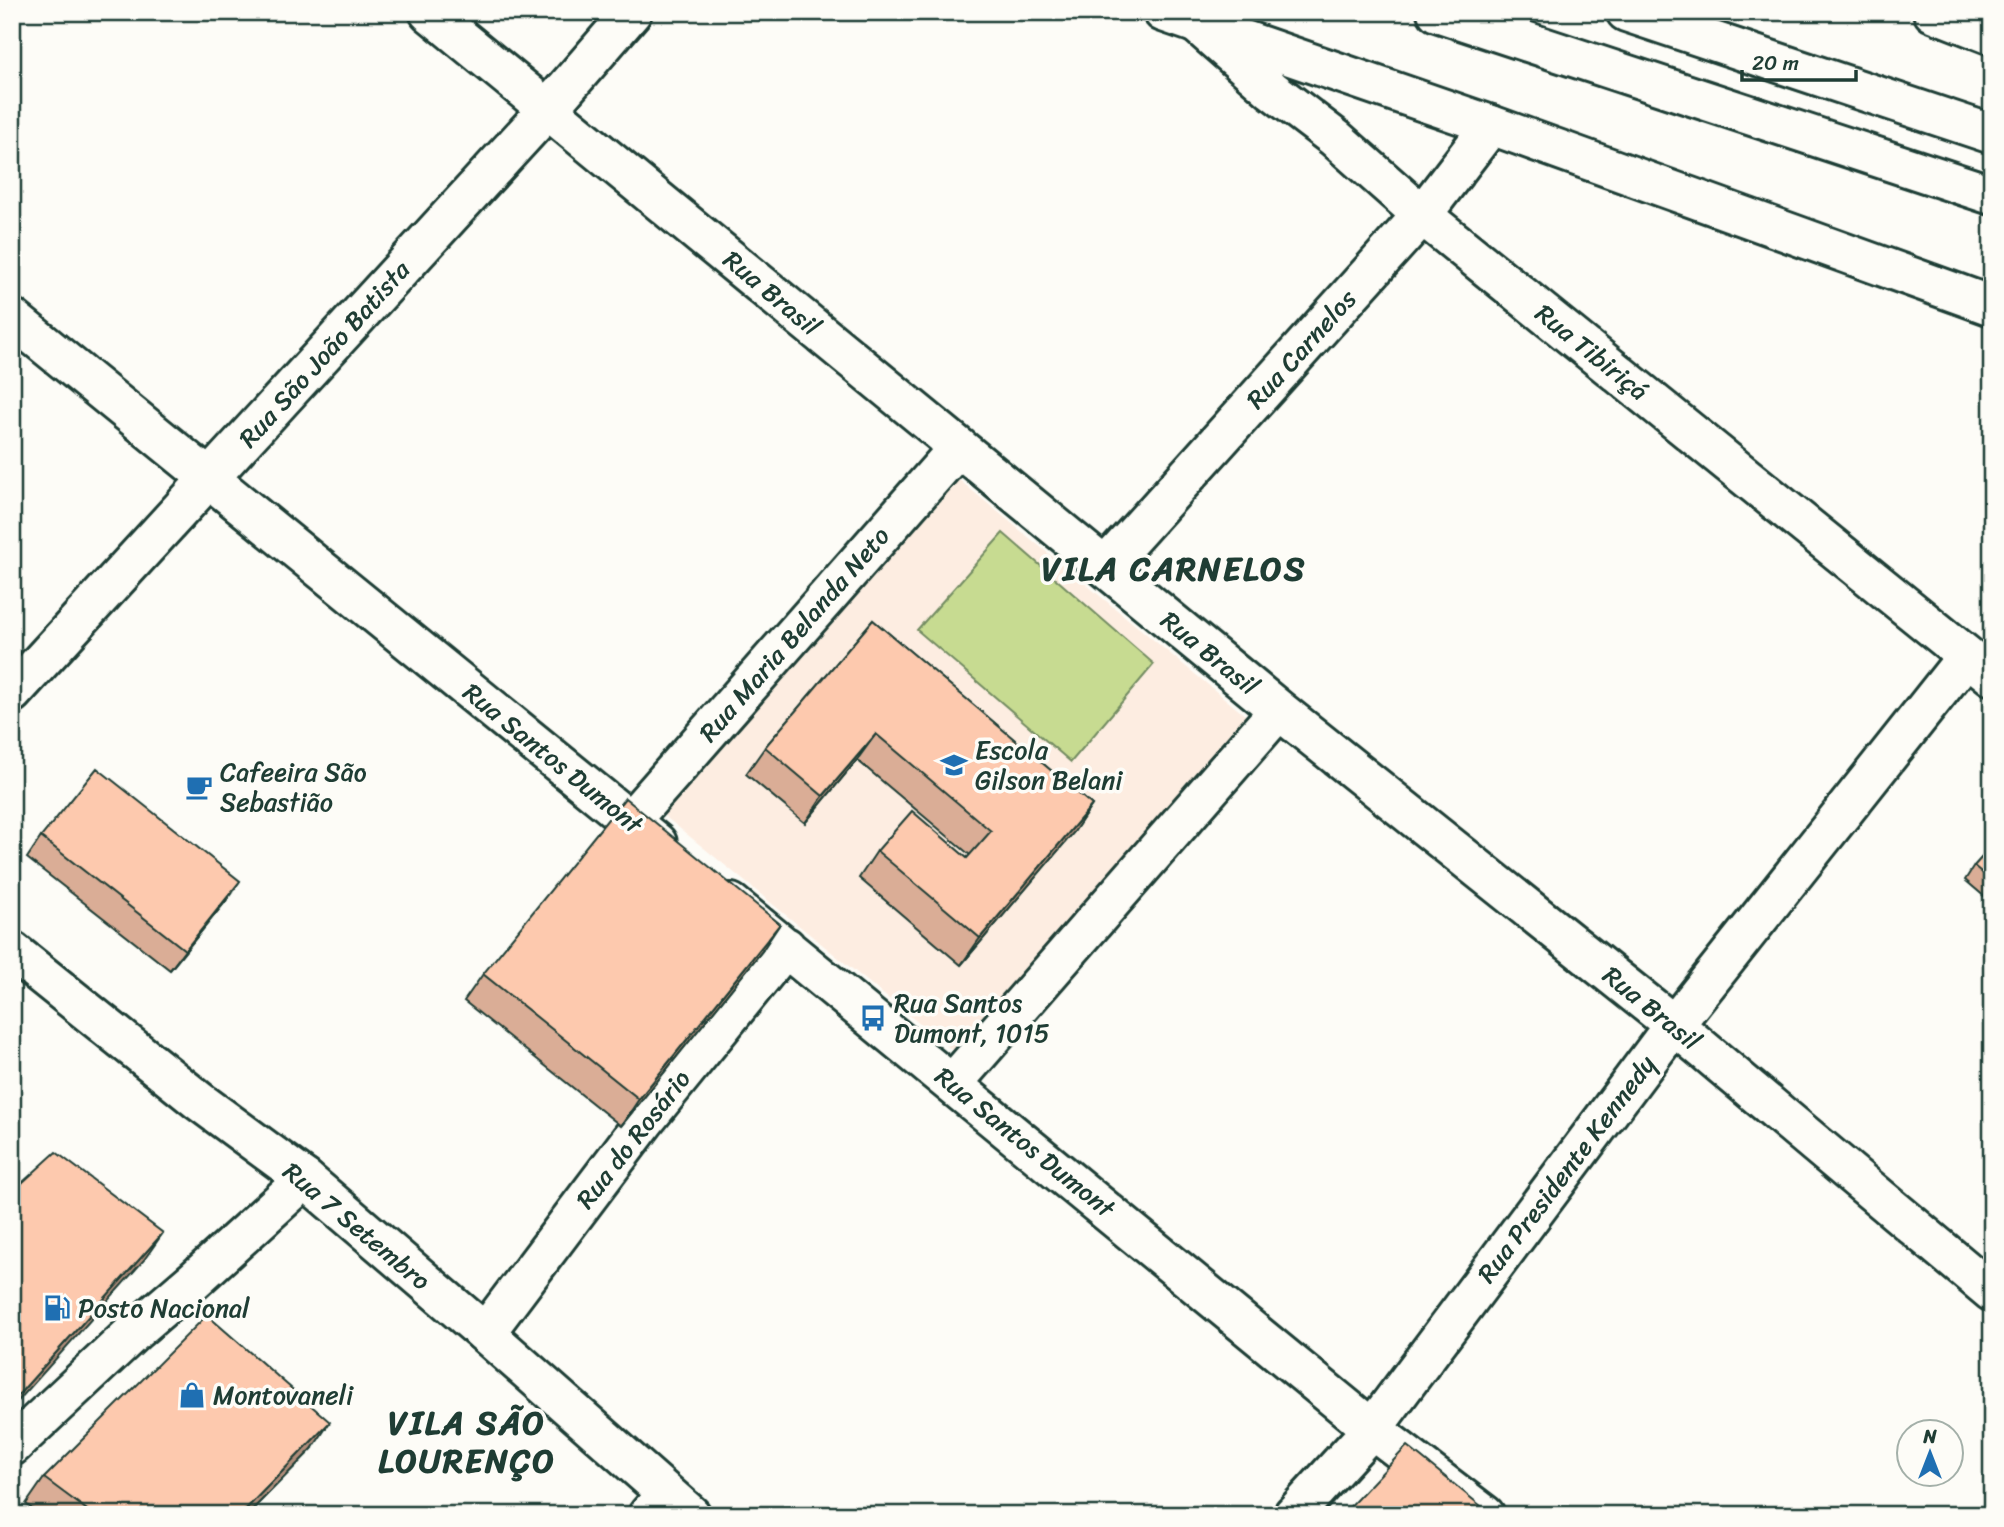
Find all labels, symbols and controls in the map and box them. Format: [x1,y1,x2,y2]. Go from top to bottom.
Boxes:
scale bar [1742,38,1855,82]
text: 20 m [1752,44,1799,82]
street label: Rua Brasil [713,238,832,348]
street label: Rua São João Batista [226,249,422,459]
street label: Rua Carnelos [1234,277,1369,420]
street label: Rua Tibiriçá [1525,291,1659,413]
street label: Rua Maria Belanda Neto [686,515,902,753]
district label: VILA CARNELOS [1042,540,1306,598]
street label: Rua Brasil [1150,598,1270,708]
street label: Rua Santos Dumont [452,670,655,847]
place label: Escola Gilson Belani [975,727,1123,803]
place label: Cafeeira São Sebastião [220,749,367,825]
school or university icon: Escola Gilson Belani [939,750,969,780]
cafe icon: Cafeeira São Sebastião [184,772,214,802]
street label: Rua Brasil [1592,953,1712,1063]
place label: Rua Santos Dumont, 1015 [894,980,1050,1056]
bus stop icon: Rua Santos Dumont, 1015 [858,1003,888,1033]
street label: Rua Presidente Kennedy [1464,1044,1668,1293]
street label: Rua Santos Dumont [924,1054,1127,1231]
street label: Rua do Rosário [563,1059,703,1219]
street label: Rua 7 Setembro [272,1150,442,1302]
place label: Posto Nacional [78,1285,250,1331]
fuel station icon: Posto Nacional [42,1293,72,1323]
place label: Montovaneli [213,1372,354,1418]
shop icon: Montovaneli [177,1380,207,1410]
district label: VILA SÃO LOURENÇO [378,1394,556,1490]
north arrow [1896,1418,1966,1488]
text: N [1922,1420,1937,1453]

